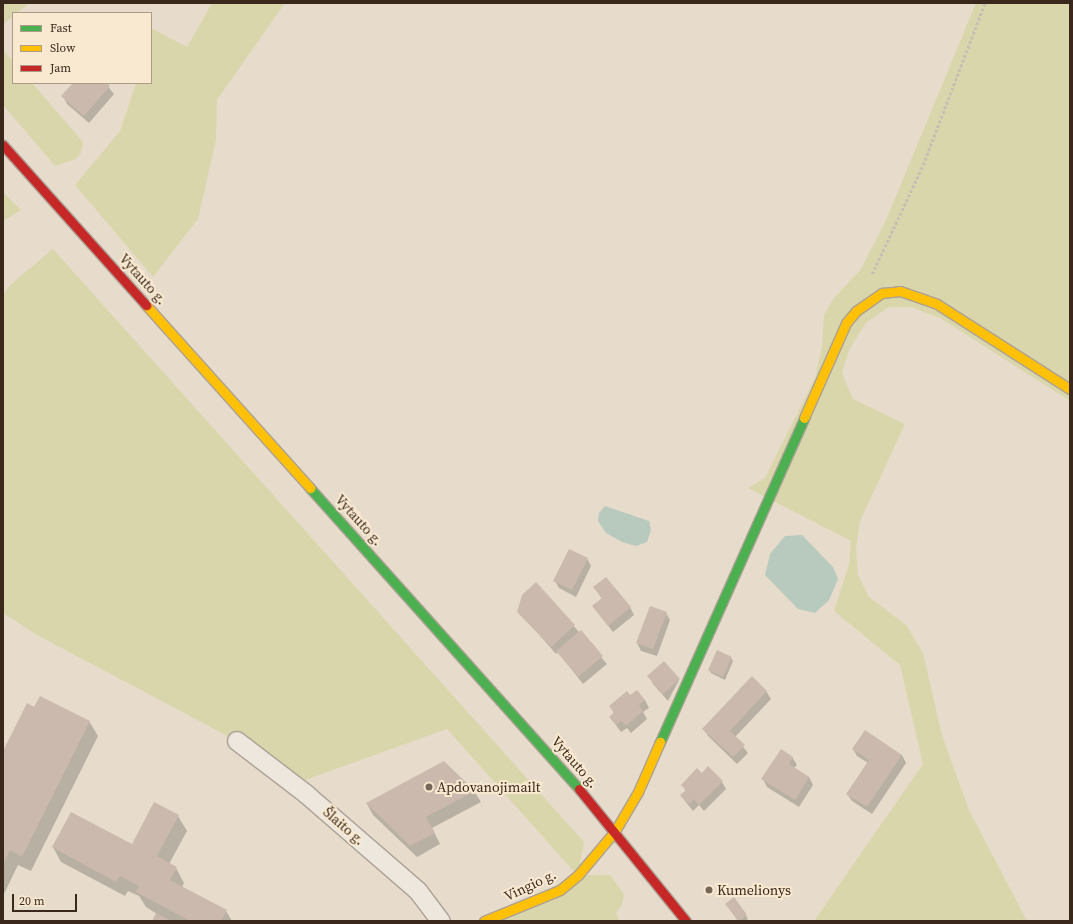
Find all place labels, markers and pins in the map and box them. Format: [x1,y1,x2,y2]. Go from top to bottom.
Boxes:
place label: Apdovanojimailt [437,779,540,795]
marker: Apdovanojimailt [424,782,434,792]
place label: Kumelionys [717,882,791,898]
marker: Kumelionys [704,885,714,895]

